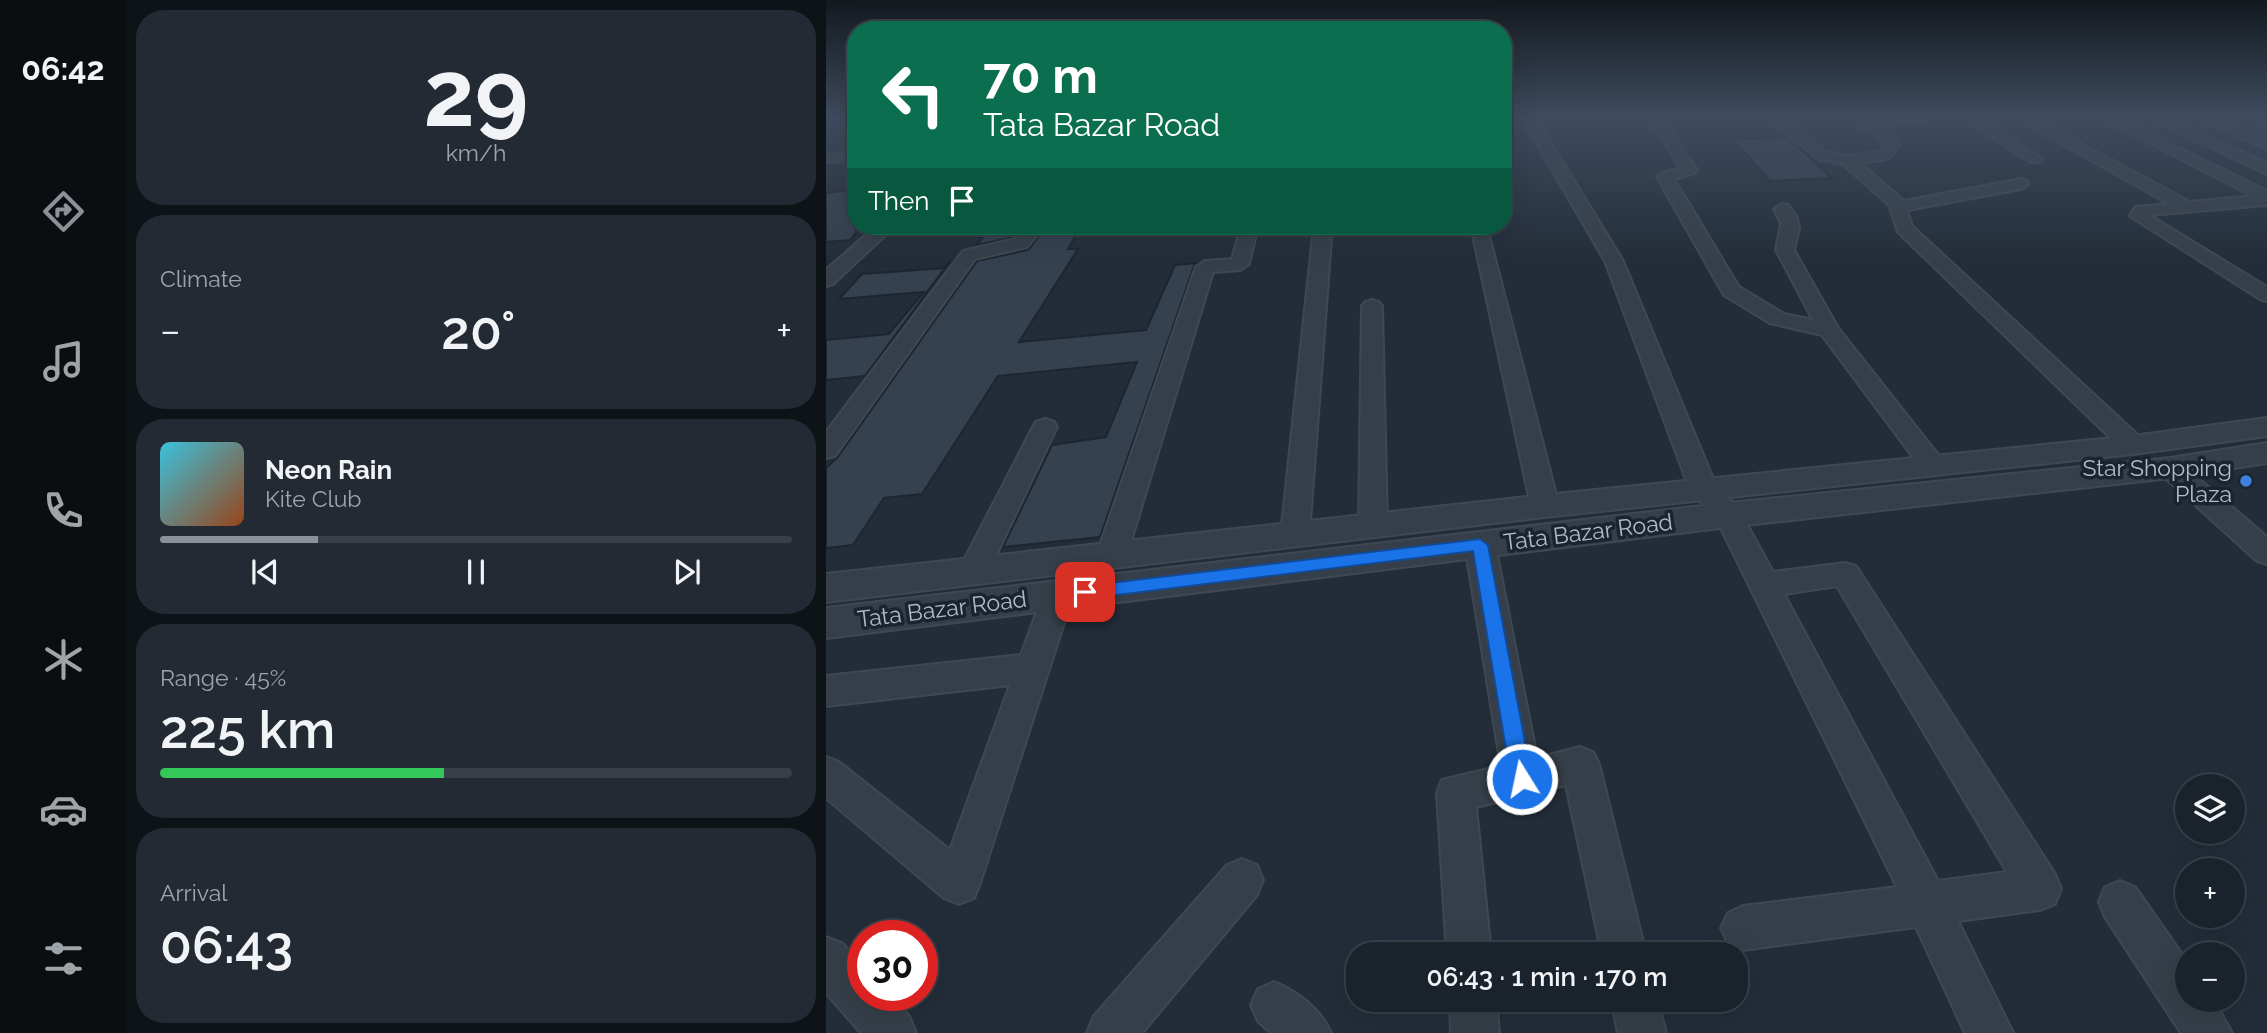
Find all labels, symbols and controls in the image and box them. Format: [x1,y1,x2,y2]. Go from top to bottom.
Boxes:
text: 29 [424,40,528,147]
text: 70 m [983,47,1098,104]
icon: left [868,49,959,140]
text: 06:42 [21,50,105,87]
text: Tata Bazar Road [983,106,1220,143]
text: km/h [446,139,506,166]
icon: arrive [943,182,981,220]
text: Then [868,186,929,216]
icon: directions [39,187,88,236]
text: Climate [160,265,242,292]
text: 20° [441,300,515,361]
text: − [160,308,180,353]
text: + [776,308,792,353]
icon: music [39,337,88,386]
place label: Star Shopping Plaza [2083,454,2232,507]
text: Neon Rain [265,455,392,485]
marker: Star Shopping Plaza [2238,473,2254,489]
text: Kite Club [265,485,362,512]
icon: phone [39,486,88,535]
street label: Tata Bazar Road [1502,508,1674,555]
icon: previous [246,553,284,591]
icon: pause [457,553,495,591]
icon: next [668,553,706,591]
pin [1055,562,1115,622]
icon: arrive [1066,573,1104,611]
street label: Tata Bazar Road [856,585,1028,632]
icon: climate [39,635,88,684]
text: Range · 45% [160,664,286,691]
text: 225 km [160,699,335,760]
position arrow [1485,742,1559,816]
map controls [2175,774,2245,1012]
button: layers [2175,774,2245,844]
icon: car [39,785,88,834]
button: + [2175,858,2245,928]
text: Arrival [160,879,227,906]
text: 06:43 [160,914,293,975]
speed limit sign: 30 [847,920,938,1011]
icon: filters [39,934,88,983]
button: − [2175,942,2245,1012]
text: 06:43 · 1 min · 170 m [1427,962,1667,992]

